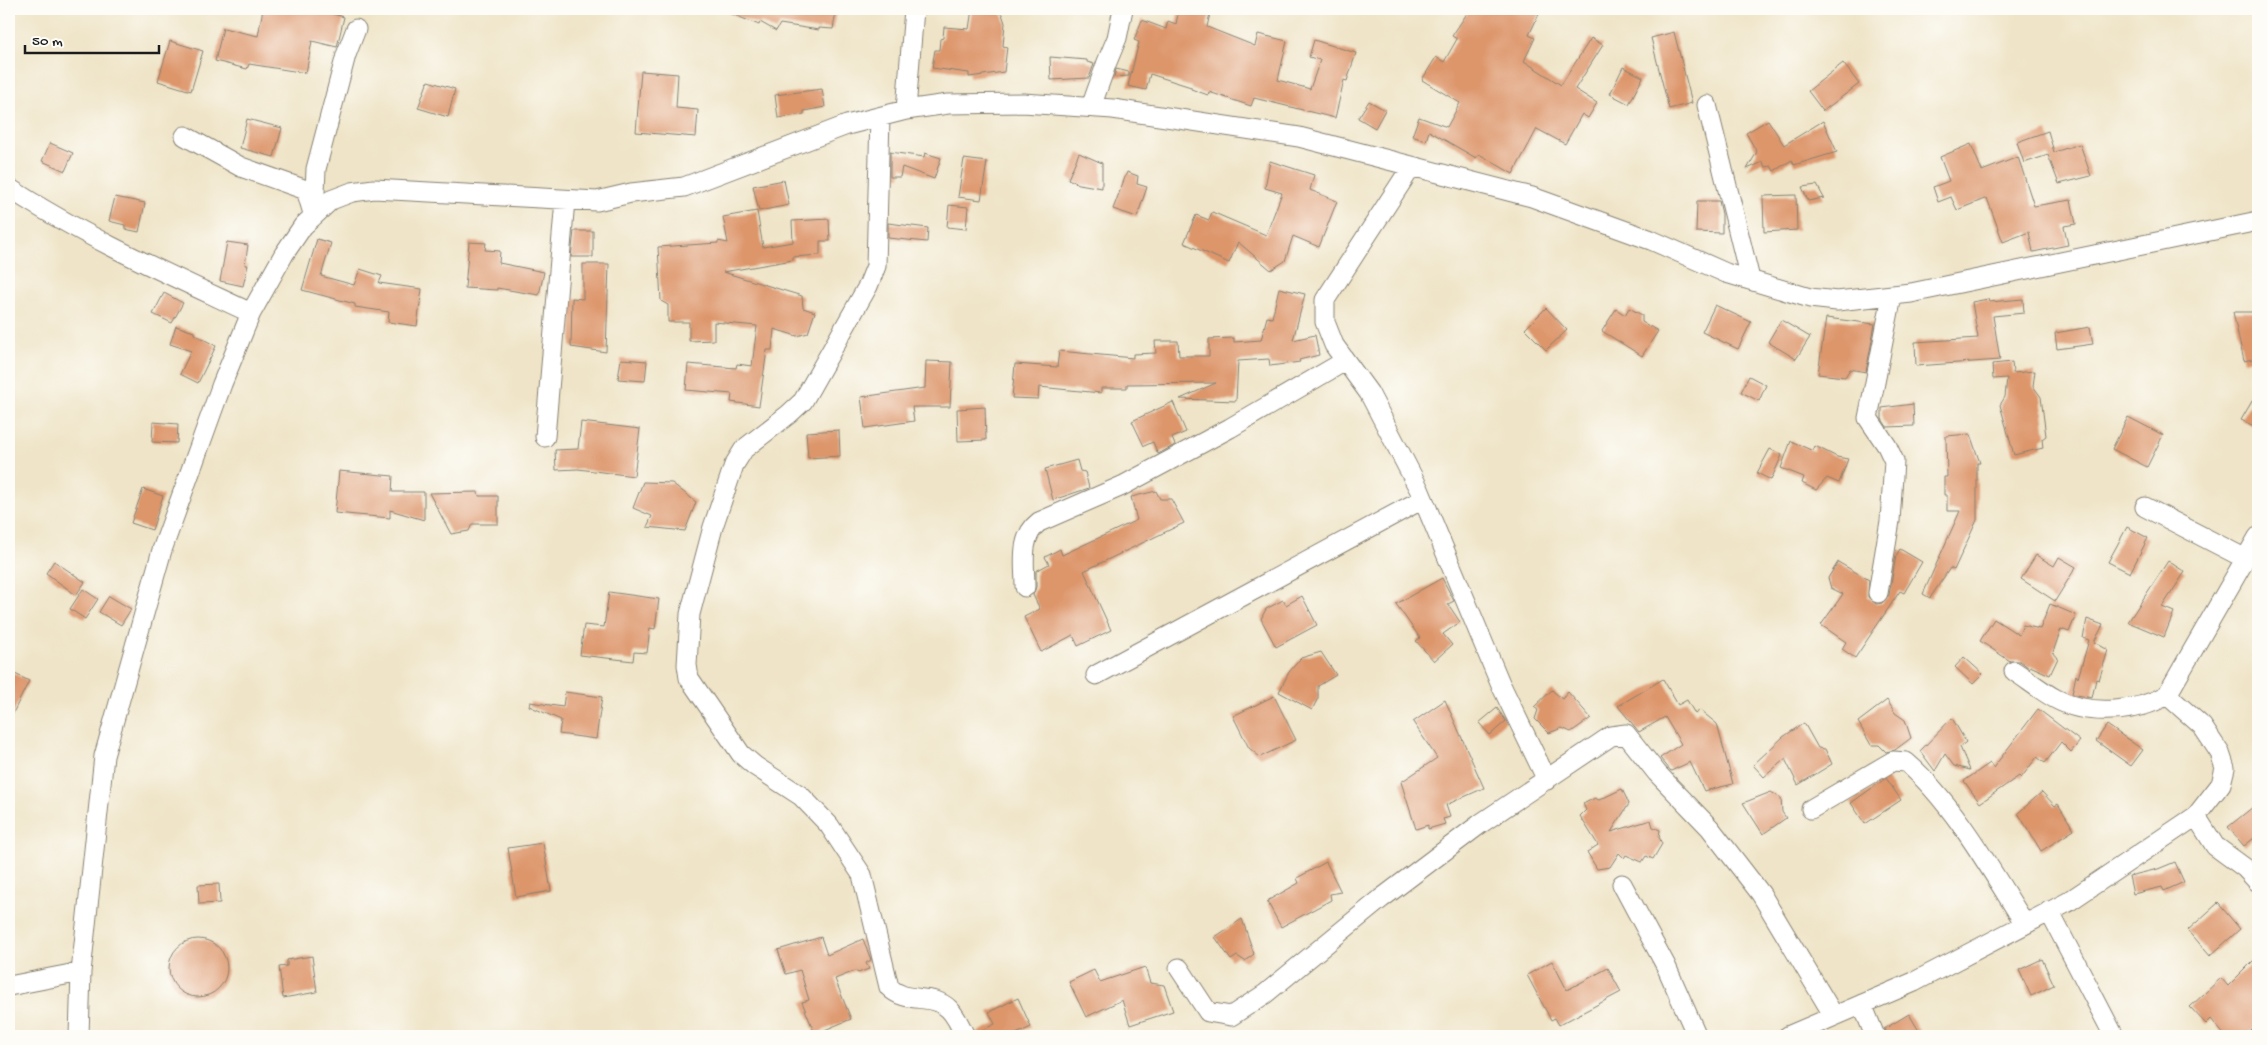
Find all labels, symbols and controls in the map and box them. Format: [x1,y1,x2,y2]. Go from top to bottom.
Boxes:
scale bar [25,22,159,54]
text: 50 m [32,33,63,51]

